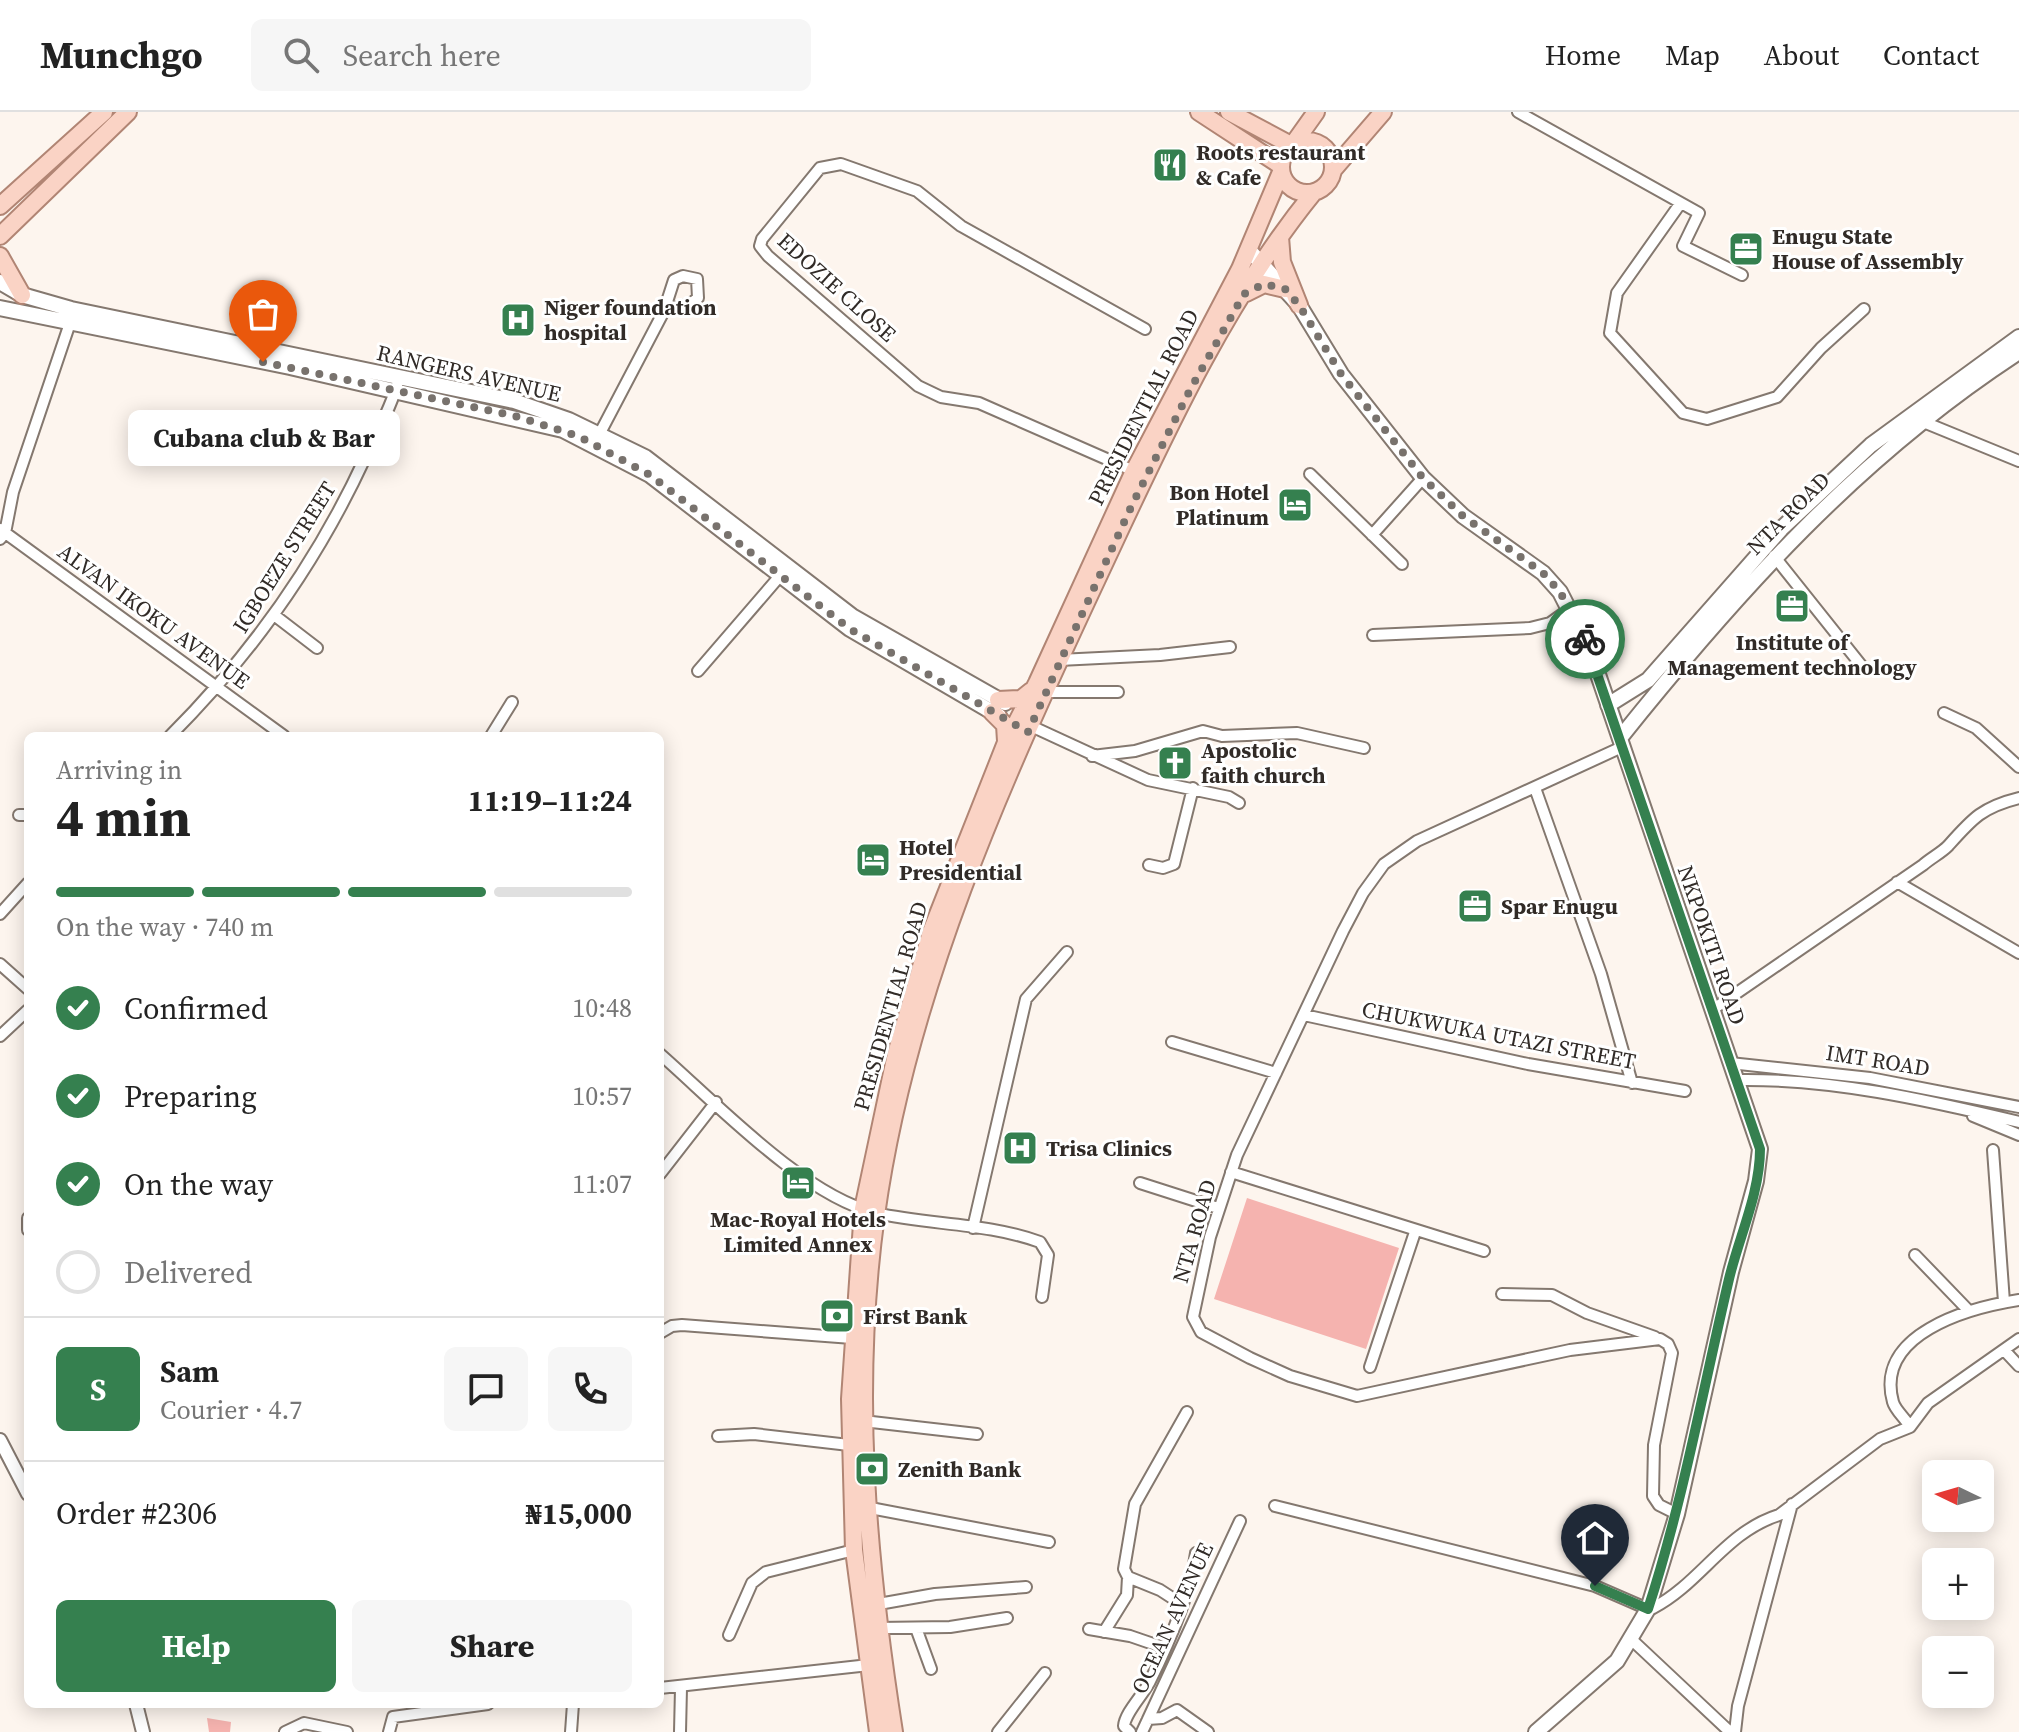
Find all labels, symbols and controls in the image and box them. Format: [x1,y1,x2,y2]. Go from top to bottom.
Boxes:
search box [251,19,811,91]
text: Munchgo [40,29,203,81]
icon: search [279,33,323,77]
text: Search here [343,35,501,76]
text: Home [1545,36,1621,74]
text: Map [1665,36,1720,74]
text: About [1764,36,1839,74]
text: Contact [1883,36,1979,74]
place label: Roots restaurant & Cafe [1196,137,1366,192]
restaurant icon: Roots restaurant & Cafe [1151,146,1189,184]
place label: Enugu State House of Assembly [1772,221,1964,276]
street label: EDOZIE CLOSE [771,226,903,348]
office icon: Enugu State House of Assembly [1727,230,1765,268]
pin [229,280,297,362]
icon: bag [241,292,285,336]
place label: Niger foundation hospital [544,292,717,347]
hospital icon: Niger foundation hospital [499,301,537,339]
street label: PRESIDENTIAL ROAD [1080,304,1206,510]
street label: RANGERS AVENUE [374,337,564,409]
callout: Cubana club & Bar [127,410,399,466]
text: Cubana club & Bar [153,420,375,456]
street label: NTA ROAD [1740,465,1836,561]
street label: IGBOEZE STREET [225,476,343,638]
place label: Bon Hotel Platinum [1169,477,1269,532]
hotel icon: Bon Hotel Platinum [1276,486,1314,524]
street label: ALVAN IKOKU AVENUE [52,536,256,696]
office icon: Institute of Management technology [1773,587,1811,625]
courier [1545,599,1625,679]
icon: bike [1563,617,1607,661]
place label: Institute of Management technology [1667,627,1917,682]
place label: Apostolic faith church [1201,735,1326,790]
church icon: Apostolic faith church [1156,744,1194,782]
text: Arriving in [56,752,182,788]
text: 11:19–11:24 [468,780,632,821]
text: 4 min [56,782,191,853]
place label: Hotel Presidential [899,832,1022,887]
hotel icon: Hotel Presidential [854,841,892,879]
street label: NKPOKITI ROAD [1671,861,1753,1029]
office icon: Spar Enugu [1456,887,1494,925]
place label: Spar Enugu [1501,891,1618,921]
street label: PRESIDENTIAL ROAD [846,898,934,1114]
text: On the way · 740 m [56,909,274,945]
icon: check [56,986,100,1030]
text: Confirmed [124,988,268,1029]
text: 10:48 [572,990,632,1026]
street label: CHUKWUKA UTAZI STREET [1360,994,1638,1076]
street label: IMT ROAD [1824,1037,1932,1083]
icon: check [56,1074,100,1118]
text: Preparing [124,1076,257,1117]
text: 10:57 [572,1078,632,1114]
hospital icon: Trisa Clinics [1001,1129,1039,1167]
place label: Trisa Clinics [1046,1133,1172,1163]
icon: check [56,1162,100,1206]
text: On the way [124,1164,273,1205]
hotel icon: Mac-Royal Hotels Limited Annex [779,1164,817,1202]
text: 11:07 [572,1166,632,1202]
street label: NTA ROAD [1165,1176,1223,1286]
place label: Mac-Royal Hotels Limited Annex [710,1204,886,1259]
text: Delivered [124,1252,252,1293]
bank icon: First Bank [818,1297,856,1335]
place label: First Bank [863,1301,968,1331]
button: chat [444,1347,528,1431]
button: phone [548,1347,632,1431]
text: Sam [160,1351,219,1392]
text: S [90,1369,106,1410]
text: Courier · 4.7 [160,1392,302,1428]
bank icon: Zenith Bank [853,1450,891,1488]
place label: Zenith Bank [898,1454,1022,1484]
north arrow [1922,1460,1994,1532]
map controls [1922,1460,1994,1708]
text: Order #2306 [56,1493,217,1534]
text: ₦15,000 [525,1493,632,1534]
pin [1561,1504,1629,1586]
icon: home [1573,1516,1617,1560]
street label: OCEAN AVENUE [1124,1538,1220,1698]
button: + [1922,1548,1994,1620]
button: Help [56,1600,336,1692]
button: Share [352,1600,632,1692]
button: − [1922,1636,1994,1708]

